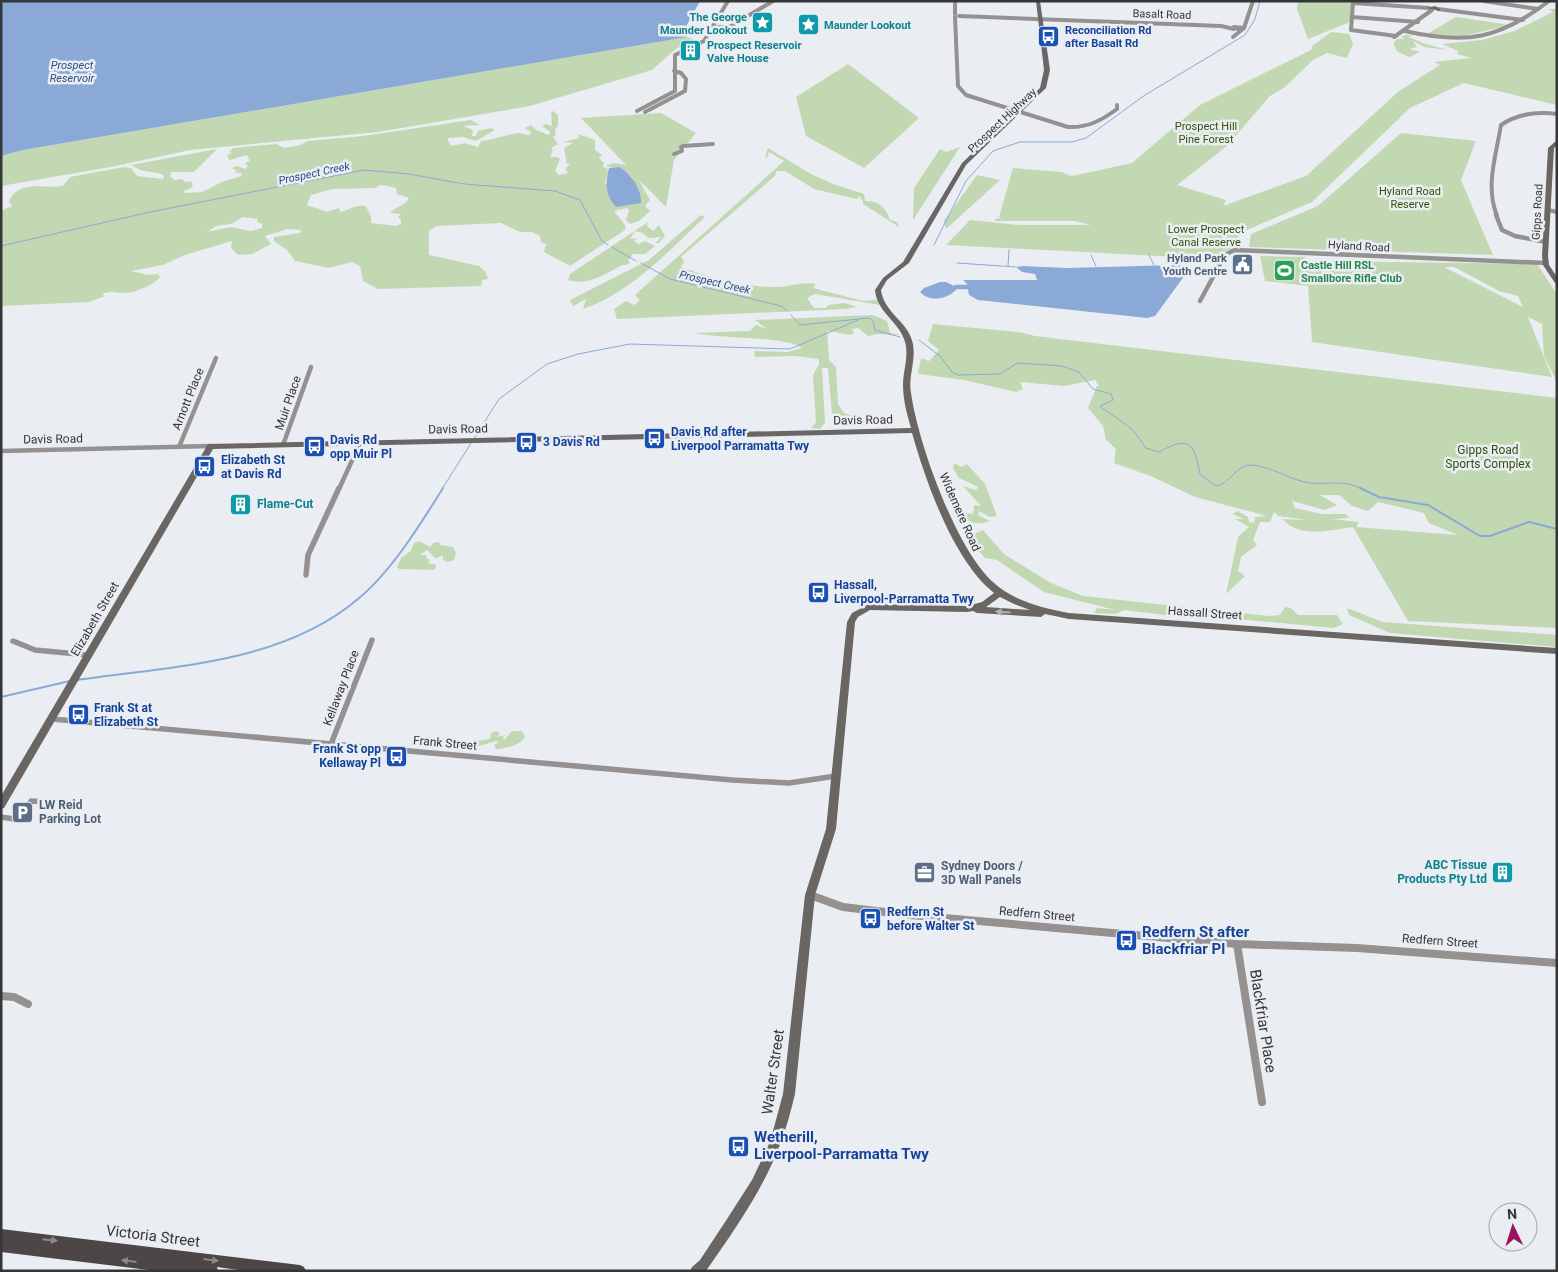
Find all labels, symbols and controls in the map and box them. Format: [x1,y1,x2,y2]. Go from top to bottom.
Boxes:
street label: Basalt Road [1132,7,1192,22]
place label: The George Maunder Lookout [660,11,747,37]
place icon: The George Maunder Lookout [751,11,775,35]
place icon: Maunder Lookout [796,13,820,37]
place label: Maunder Lookout [824,19,911,32]
bus stop icon: Reconciliation Rd after Basalt Rd [1037,24,1061,48]
place label: Reconciliation Rd after Basalt Rd [1065,24,1151,50]
building icon: Prospect Reservoir Valve House [679,39,703,63]
place label: Prospect Reservoir Valve House [707,39,801,65]
water label: Prospect Reservoir [50,59,95,85]
street label: Prospect Highway [965,85,1040,155]
park label: Prospect Hill Pine Forest [1175,120,1237,146]
water label: Prospect Creek [277,159,351,187]
street label: Gipps Road [1530,184,1545,240]
park label: Hyland Road Reserve [1379,185,1441,211]
park label: Lower Prospect Canal Reserve [1168,223,1245,249]
street label: Hyland Road [1328,238,1390,255]
place label: Hyland Park Youth Centre [1163,252,1227,278]
public building icon: Hyland Park Youth Centre [1231,252,1255,276]
sports icon: Castle Hill RSL Smallbore Rifle Club [1273,259,1297,283]
place label: Castle Hill RSL Smallbore Rifle Club [1301,259,1402,285]
water label: Prospect Creek [678,268,752,297]
street label: Arnott Place [169,366,207,432]
street label: Muir Place [272,374,304,432]
street label: Davis Road [833,412,893,428]
street label: Davis Road [428,421,488,437]
place label: Davis Rd after Liverpool Parramatta Twy [671,425,810,453]
bus stop icon: Davis Rd after Liverpool Parramatta Twy [643,427,667,451]
bus stop icon: 3 Davis Rd [515,430,539,454]
street label: Davis Road [23,431,83,447]
place label: Davis Rd opp Muir Pl [330,433,392,461]
bus stop icon: Davis Rd opp Muir Pl [302,435,326,459]
place label: 3 Davis Rd [543,435,600,449]
park label: Gipps Road Sports Complex [1445,443,1531,471]
place label: Elizabeth St at Davis Rd [221,453,285,481]
bus stop icon: Elizabeth St at Davis Rd [193,455,217,479]
street label: Widemere Road [936,471,984,553]
building icon: Flame-Cut [229,492,253,516]
place label: Flame-Cut [257,497,313,511]
place label: Hassall, Liverpool-Parramatta Twy [834,578,975,606]
street label: Elizabeth Street [68,579,122,659]
bus stop icon: Hassall, Liverpool-Parramatta Twy [806,580,830,604]
street label: Hassall Street [1167,603,1243,623]
one-way arrow [995,607,1011,615]
street label: Kellaway Place [320,648,362,728]
place label: Frank St at Elizabeth St [94,701,158,729]
bus stop icon: Frank St at Elizabeth St [66,703,90,727]
street label: Frank Street [412,733,478,753]
place label: Frank St opp Kellaway Pl [313,742,381,770]
bus stop icon: Frank St opp Kellaway Pl [385,744,409,768]
place label: LW Reid Parking Lot [39,798,101,826]
parking icon: LW Reid Parking Lot [11,800,35,824]
place label: ABC Tissue Products Pty Ltd [1397,858,1488,886]
place label: Sydney Doors / 3D Wall Panels [941,859,1023,887]
building icon: ABC Tissue Products Pty Ltd [1491,860,1515,884]
office icon: Sydney Doors / 3D Wall Panels [913,861,937,885]
street label: Redfern Street [998,904,1076,924]
place label: Redfern St before Walter St [887,905,974,933]
bus stop icon: Redfern St before Walter St [859,907,883,931]
place label: Redfern St after Blackfriar Pl [1142,923,1250,958]
bus stop icon: Redfern St after Blackfriar Pl [1114,929,1138,953]
street label: Redfern Street [1401,931,1479,951]
street label: Blackfriar Place [1246,968,1280,1074]
street label: Walter Street [758,1028,788,1116]
place label: Wetherill, Liverpool-Parramatta Twy [754,1128,929,1163]
bus stop icon: Wetherill, Liverpool-Parramatta Twy [726,1134,750,1158]
north arrow [1488,1202,1538,1252]
text: N [1507,1206,1518,1222]
street label: Victoria Street [105,1221,201,1251]
one-way arrow [42,1236,58,1244]
one-way arrow [121,1256,137,1264]
one-way arrow [203,1256,219,1264]

